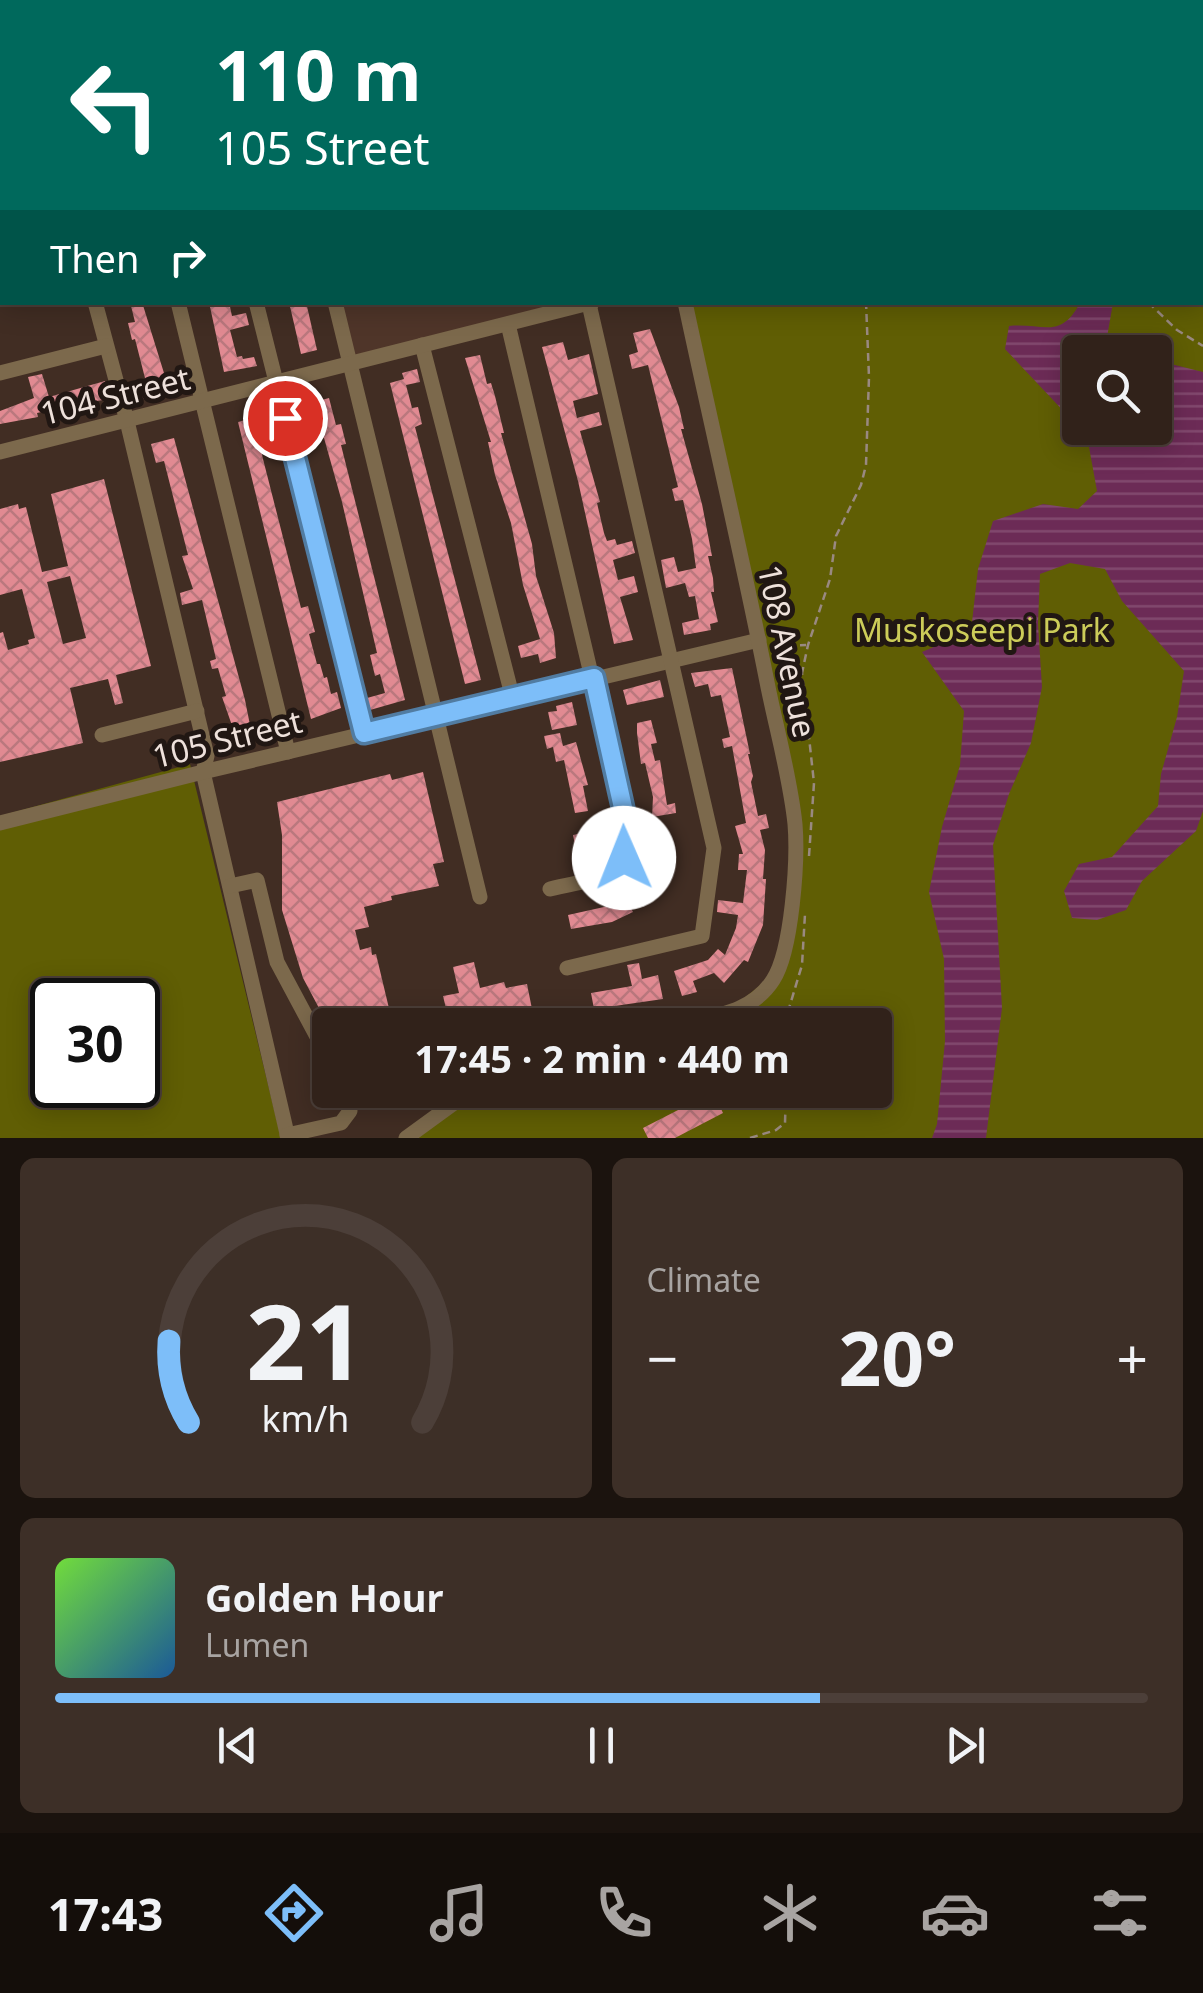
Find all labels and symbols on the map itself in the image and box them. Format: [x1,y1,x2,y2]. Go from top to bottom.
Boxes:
street label: 104 Street [36,356,194,434]
pin [243,376,328,461]
street label: 108 Avenue [749,561,827,741]
park label: Muskoseepi Park [854,608,1110,651]
street label: 105 Street [148,699,306,777]
position arrow [572,806,676,910]
speed limit sign: 30 [30,978,160,1108]

